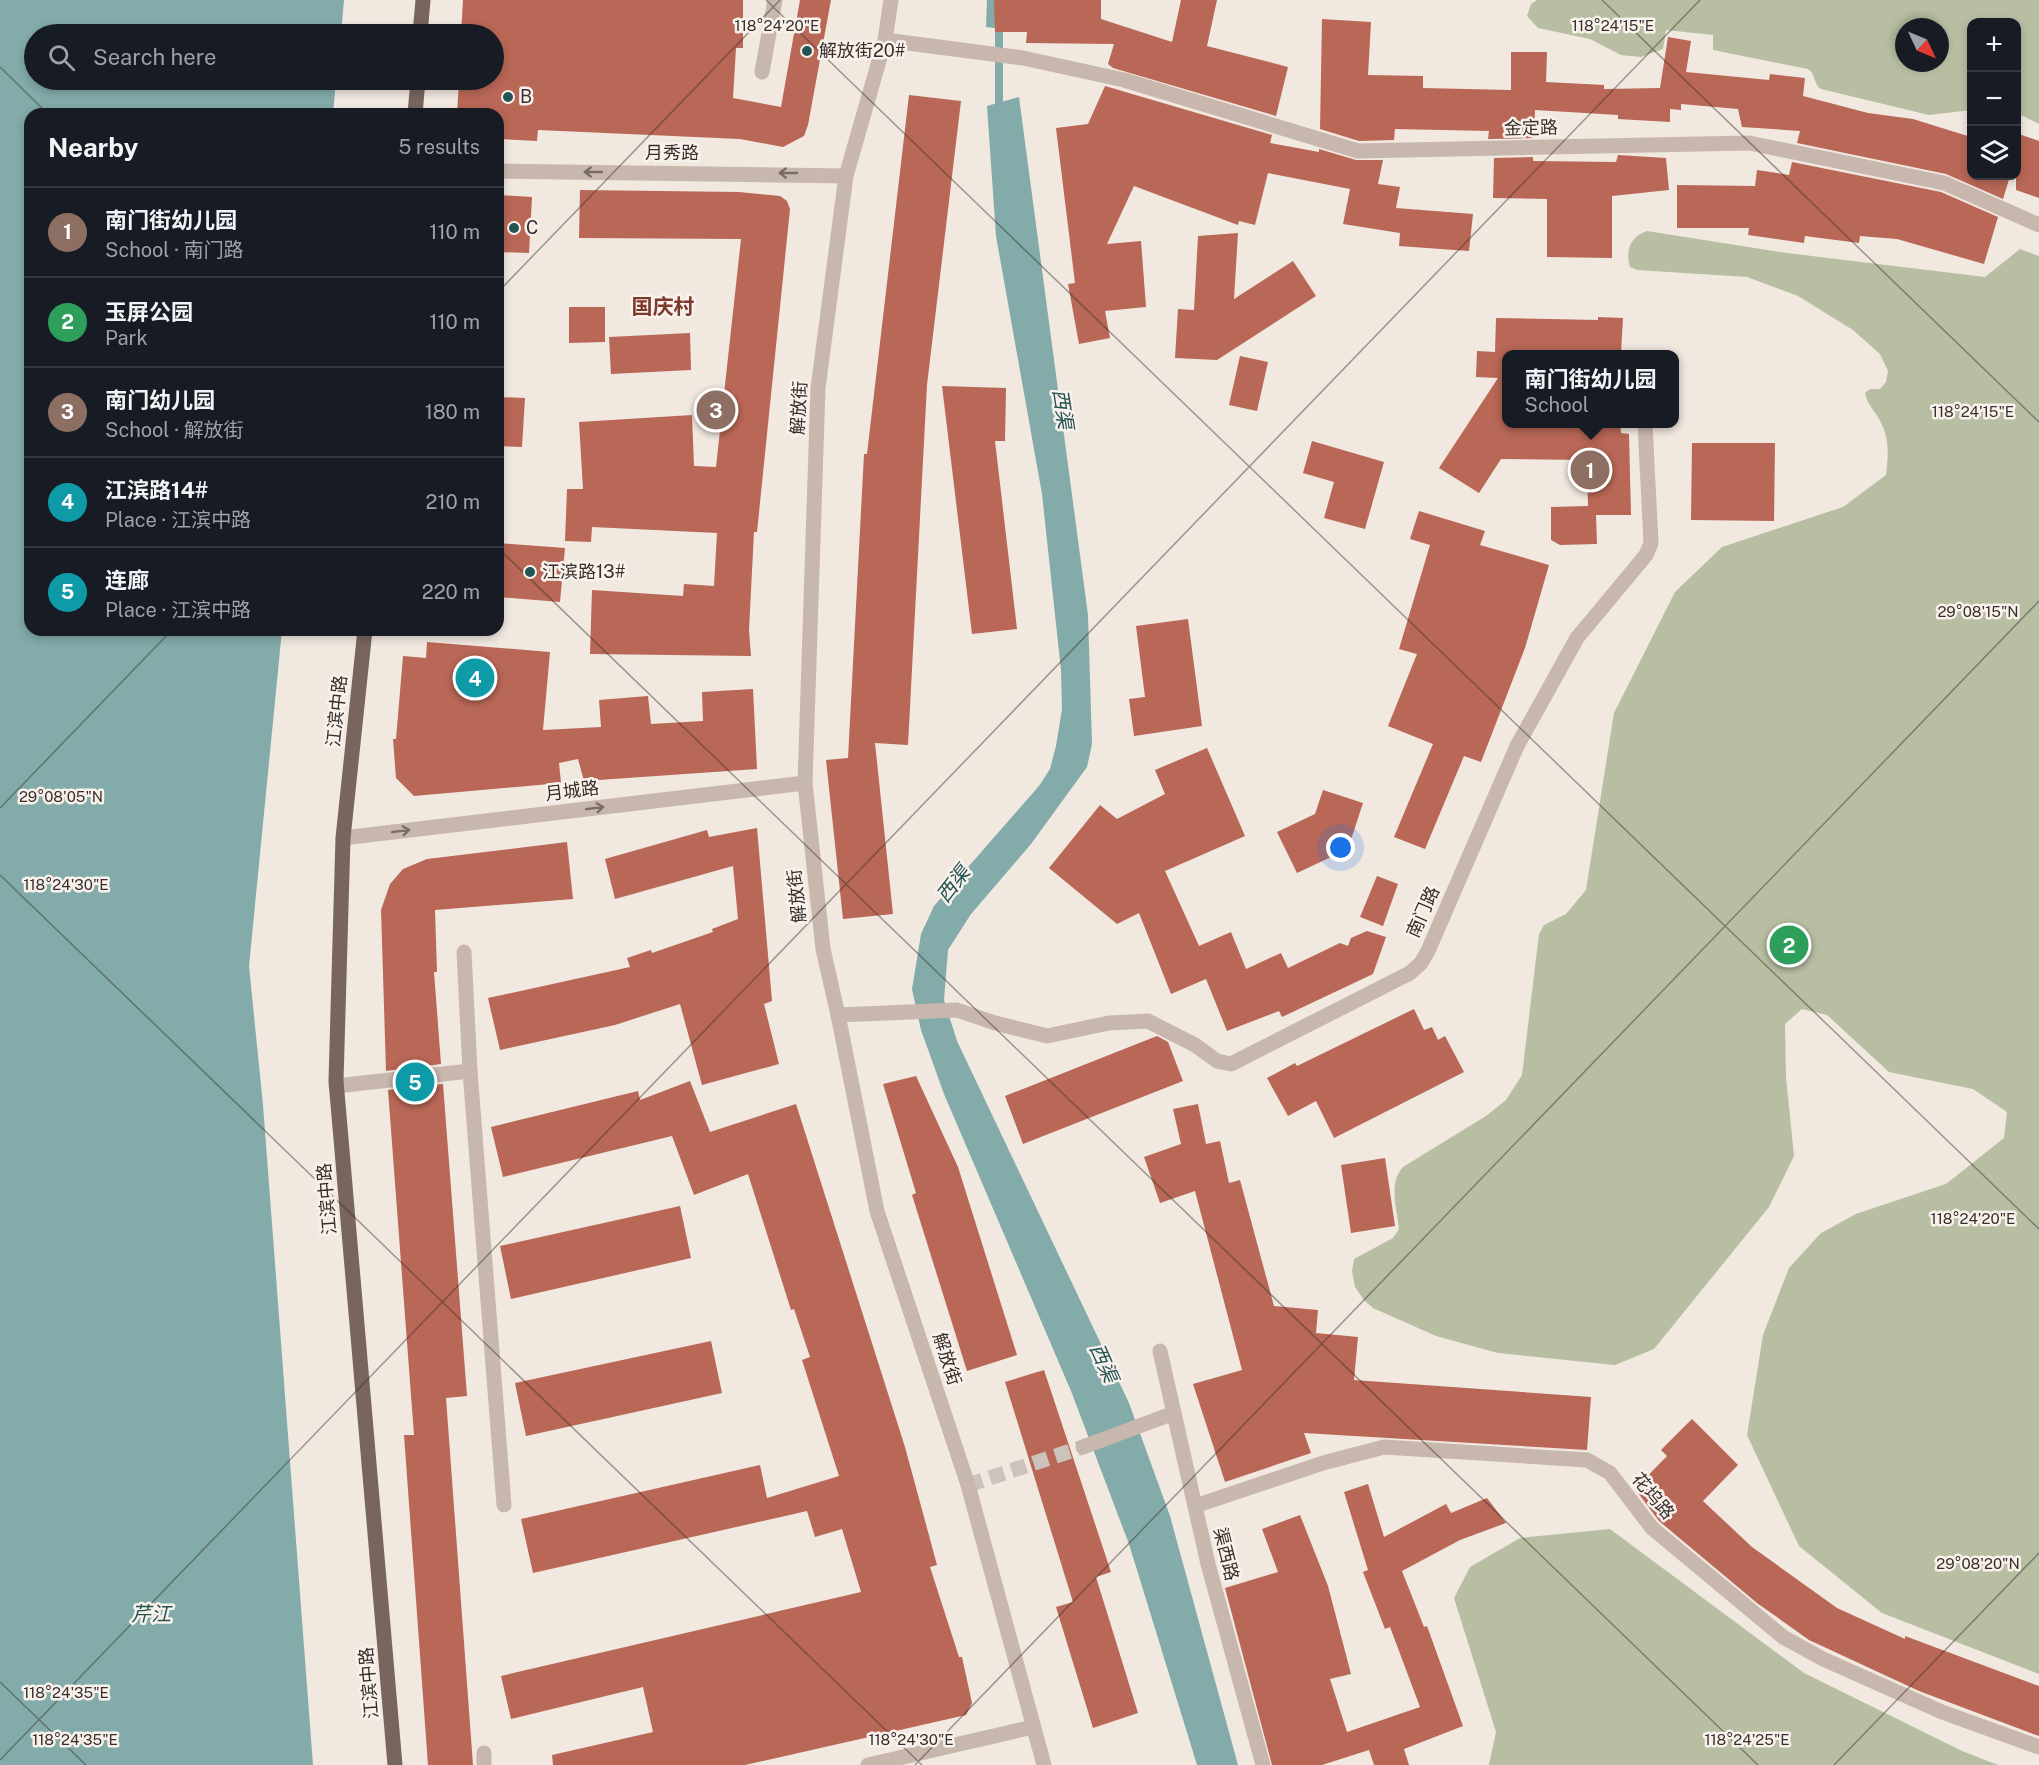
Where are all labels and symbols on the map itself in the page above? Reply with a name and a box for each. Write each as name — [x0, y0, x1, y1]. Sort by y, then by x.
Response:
text: 118°24'20"E — [735, 17, 819, 34]
text: 118°24'15"E — [1572, 17, 1654, 34]
north arrow — [1895, 18, 1949, 72]
place label: 解放街20# — [819, 40, 906, 61]
marker: 解放街20# — [800, 44, 814, 58]
place label: B — [520, 86, 532, 107]
marker: B — [501, 90, 515, 104]
street label: 金定路 — [1504, 117, 1558, 138]
street label: 月秀路 — [645, 142, 699, 163]
one-way arrow — [583, 166, 603, 178]
one-way arrow — [778, 167, 798, 179]
place label: C — [526, 217, 538, 238]
marker: C — [507, 221, 521, 235]
district label: 国庆村 — [632, 294, 695, 319]
street label: 解放街 — [787, 380, 810, 435]
water label: 西渠 — [1048, 387, 1078, 434]
pin: 3 — [696, 388, 736, 432]
text: 118°24'15"E — [1932, 403, 2014, 420]
pin: 1 — [1570, 448, 1610, 492]
place label: 江滨路13# — [542, 561, 626, 582]
marker: 江滨路13# — [523, 565, 537, 579]
text: 29°08'15"N — [1937, 603, 2019, 620]
pin: 4 — [456, 656, 494, 700]
street label: 江滨中路 — [322, 674, 351, 748]
street label: 月城路 — [544, 777, 600, 804]
text: 29°08'05"N — [19, 788, 103, 805]
one-way arrow — [584, 802, 604, 813]
one-way arrow — [391, 825, 411, 836]
your location — [1326, 833, 1355, 862]
water label: 西渠 — [931, 858, 977, 907]
street label: 解放街 — [783, 868, 810, 924]
text: 118°24'30"E — [23, 876, 109, 893]
street label: 南门路 — [1402, 883, 1443, 941]
pin: 2 — [1770, 922, 1808, 968]
pin: 5 — [396, 1060, 434, 1104]
street label: 江滨中路 — [313, 1162, 340, 1236]
text: 118°24'20"E — [1931, 1210, 2015, 1227]
street label: 解放街 — [929, 1330, 966, 1388]
water label: 西渠 — [1085, 1340, 1124, 1389]
street label: 花坞路 — [1628, 1468, 1679, 1523]
street label: 渠西路 — [1210, 1525, 1243, 1583]
text: 29°08'20"N — [1936, 1555, 2020, 1572]
water label: 芹江 — [131, 1602, 173, 1626]
street label: 江滨中路 — [355, 1646, 382, 1720]
text: 118°24'35"E — [23, 1684, 109, 1701]
text: 118°24'35"E — [32, 1731, 118, 1748]
text: 118°24'30"E — [868, 1731, 954, 1748]
text: 118°24'25"E — [1704, 1731, 1790, 1748]

